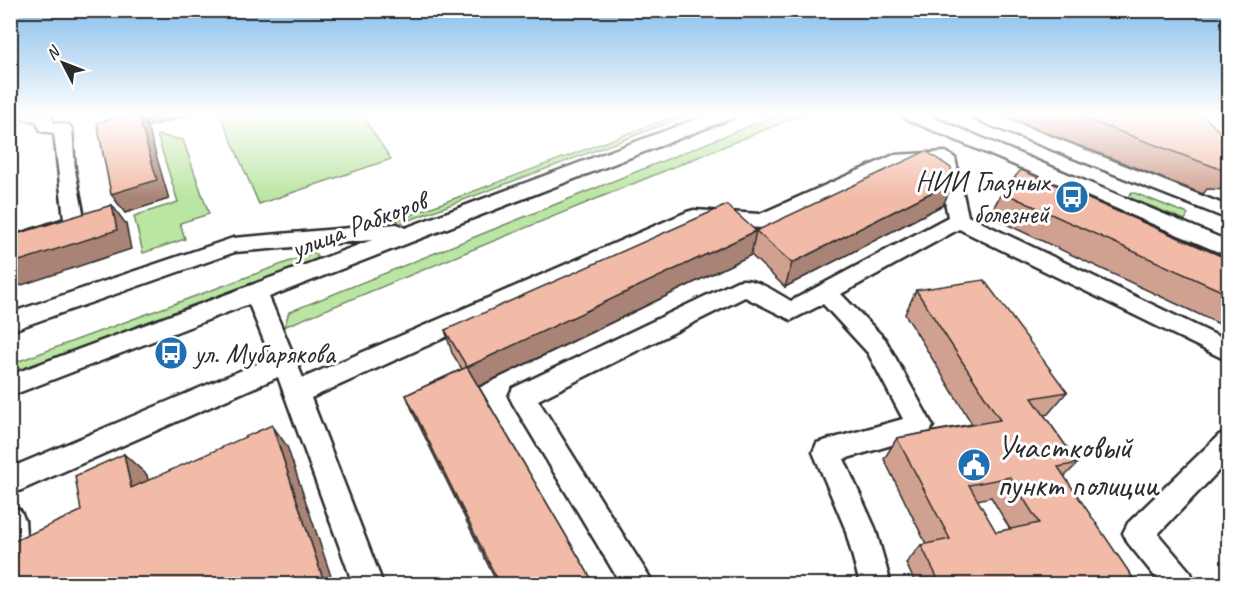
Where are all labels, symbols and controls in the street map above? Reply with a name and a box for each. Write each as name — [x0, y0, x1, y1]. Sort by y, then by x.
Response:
north arrow — [33, 33, 93, 93]
text: N — [42, 41, 65, 64]
place label: НИИ Глазных болезней — [916, 164, 1051, 231]
bus stop icon: НИИ Глазных болезней — [1054, 179, 1090, 215]
street label: улица Рабкоров — [284, 181, 436, 267]
bus stop icon: ул. Мубарякова — [153, 335, 189, 371]
place label: ул. Мубарякова — [192, 336, 337, 371]
place label: Участковый пункт полиции — [997, 426, 1160, 506]
public building icon: Участковый пункт полиции — [956, 447, 992, 483]

